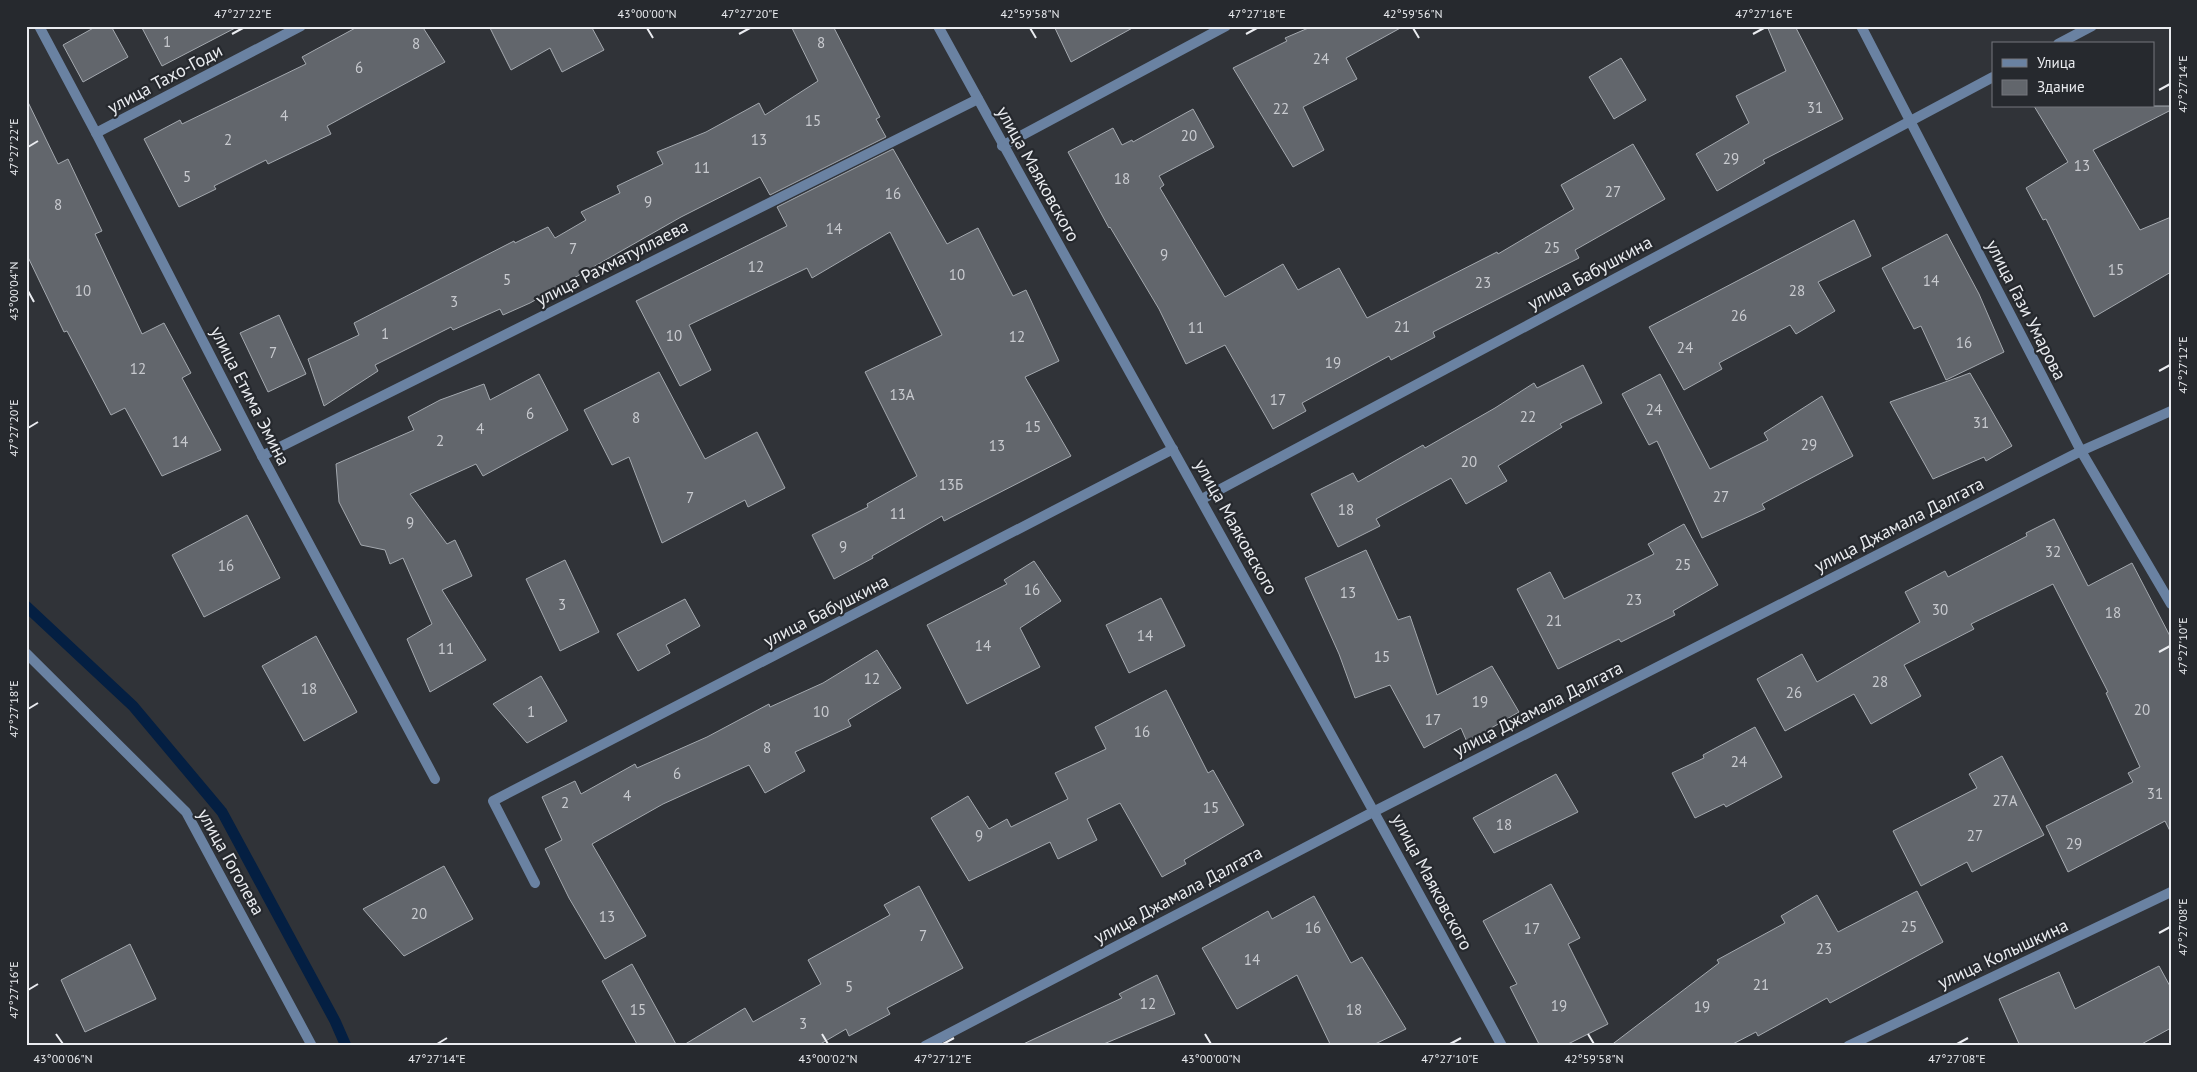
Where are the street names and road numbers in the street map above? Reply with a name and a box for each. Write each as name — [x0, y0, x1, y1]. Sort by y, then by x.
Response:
street label: улица Тахо-Годи — [103, 39, 226, 119]
street label: улица Маяковского — [992, 102, 1085, 246]
street label: улица Рахматуллаева — [532, 214, 692, 311]
street label: улица Бабушкина — [1524, 230, 1656, 315]
street label: улица Гази Умарова — [1981, 236, 2072, 384]
street label: улица Етима Эмина — [205, 322, 295, 469]
street label: улица Маяковского — [1190, 455, 1283, 599]
street label: улица Джамала Далгата — [1810, 472, 1988, 577]
street label: улица Бабушкина — [759, 569, 892, 652]
street label: улица Джамала Далгата — [1449, 656, 1627, 761]
street label: улица Гоголева — [193, 804, 270, 919]
street label: улица Маяковского — [1387, 809, 1478, 954]
street label: улица Джамала Далгата — [1090, 840, 1266, 949]
street label: улица Колышкина — [1934, 913, 2072, 994]

